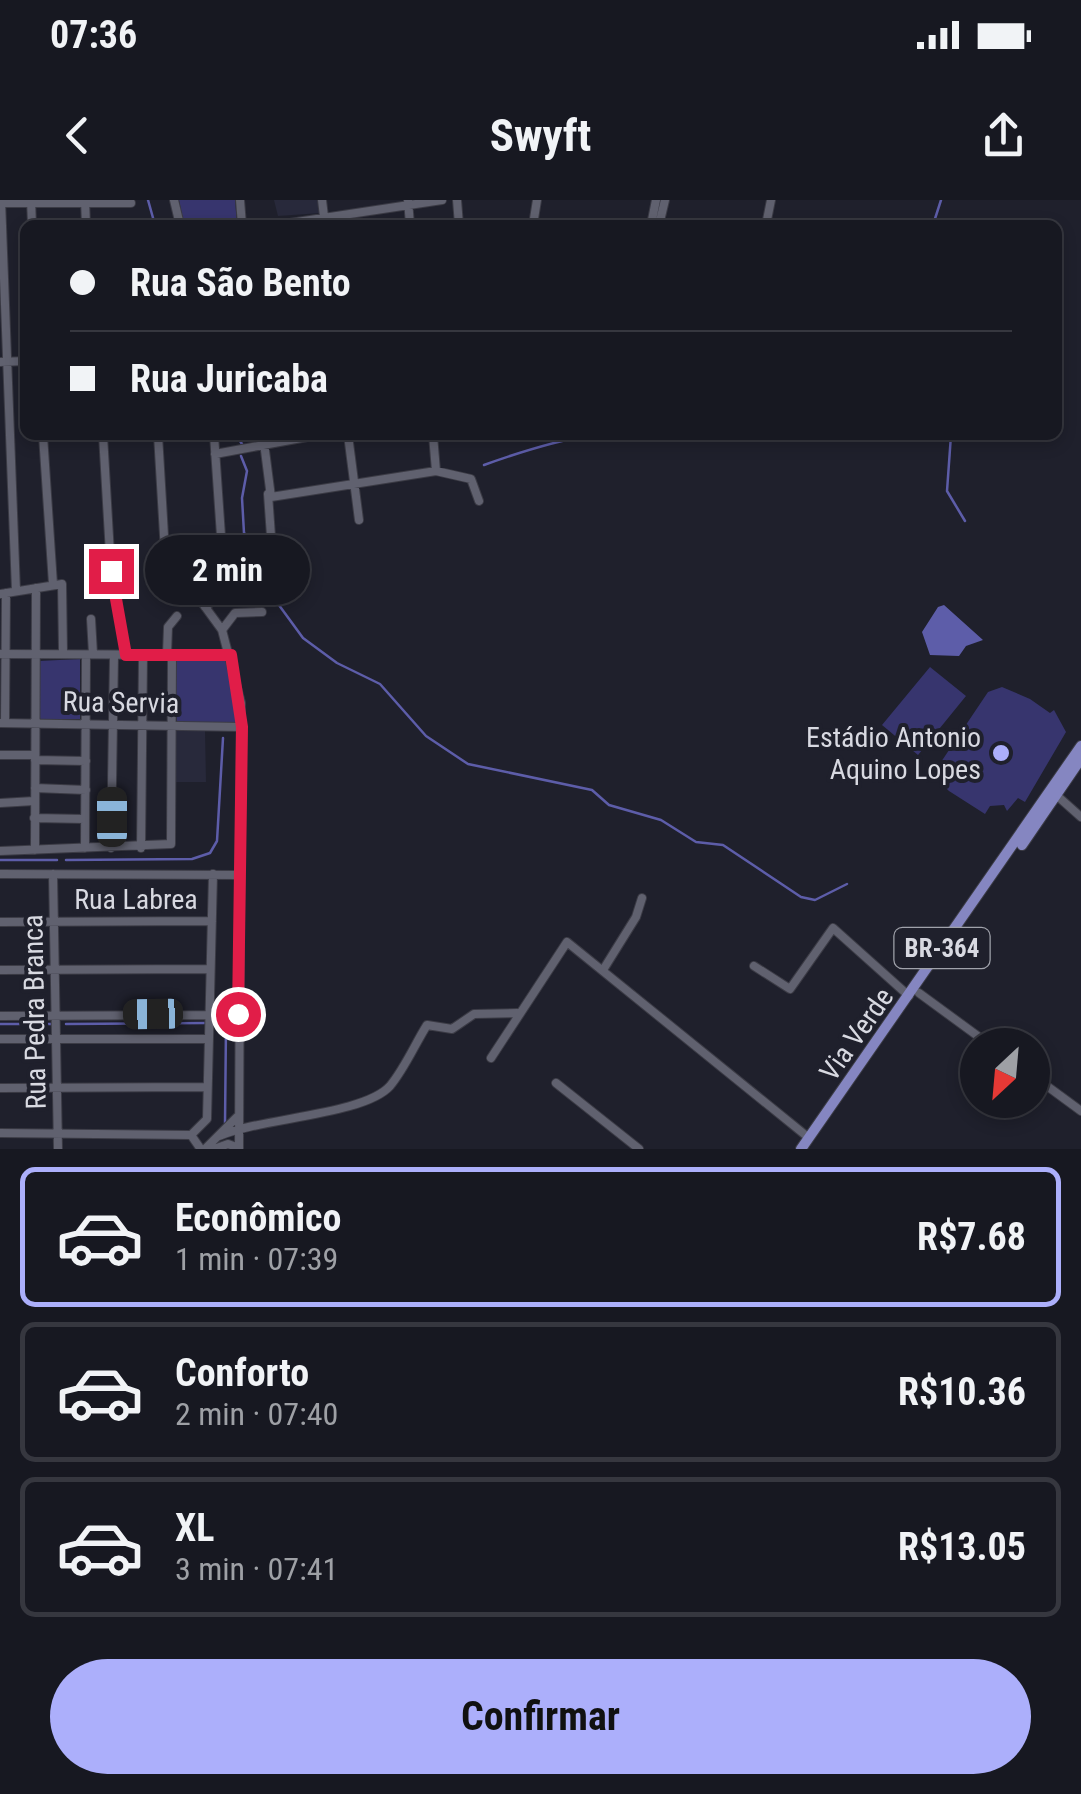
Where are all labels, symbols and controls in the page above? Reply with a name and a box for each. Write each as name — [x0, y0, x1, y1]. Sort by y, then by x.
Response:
text: 07:36 — [50, 13, 137, 57]
icon: back — [50, 108, 105, 163]
icon: share — [976, 108, 1031, 163]
text: Swyft — [490, 109, 591, 162]
text: Rua São Bento — [130, 261, 351, 305]
text: Rua Juricaba — [130, 357, 328, 401]
callout: 2 min — [146, 536, 311, 606]
route end — [89, 549, 134, 594]
text: 2 min — [192, 551, 263, 589]
street label: Rua Servia — [62, 685, 180, 720]
place label: Estádio Antonio Aquino Lopes — [806, 721, 981, 786]
marker: Estádio Antonio Aquino Lopes — [990, 742, 1012, 764]
car — [97, 787, 127, 847]
street label: Rua Labrea — [74, 883, 198, 916]
street label: Rua Pedra Branca — [16, 914, 53, 1110]
road number: BR-364 — [894, 928, 990, 968]
street label: Via Verde — [813, 982, 900, 1087]
route start — [216, 992, 261, 1037]
car — [123, 998, 183, 1030]
north arrow — [960, 1028, 1050, 1118]
map controls — [960, 1028, 1050, 1118]
icon: car — [55, 1192, 145, 1282]
text: Econômico — [175, 1196, 341, 1240]
text: R$7.68 — [917, 1215, 1026, 1259]
text: 1 min · 07:39 — [175, 1240, 338, 1278]
icon: car — [55, 1347, 145, 1437]
text: Conforto — [175, 1351, 309, 1395]
text: R$10.36 — [898, 1370, 1026, 1414]
text: 2 min · 07:40 — [175, 1395, 338, 1433]
icon: car — [55, 1502, 145, 1592]
text: XL — [175, 1506, 214, 1550]
text: R$13.05 — [898, 1525, 1026, 1569]
text: 3 min · 07:41 — [175, 1550, 338, 1588]
button: Confirmar — [50, 1659, 1031, 1774]

